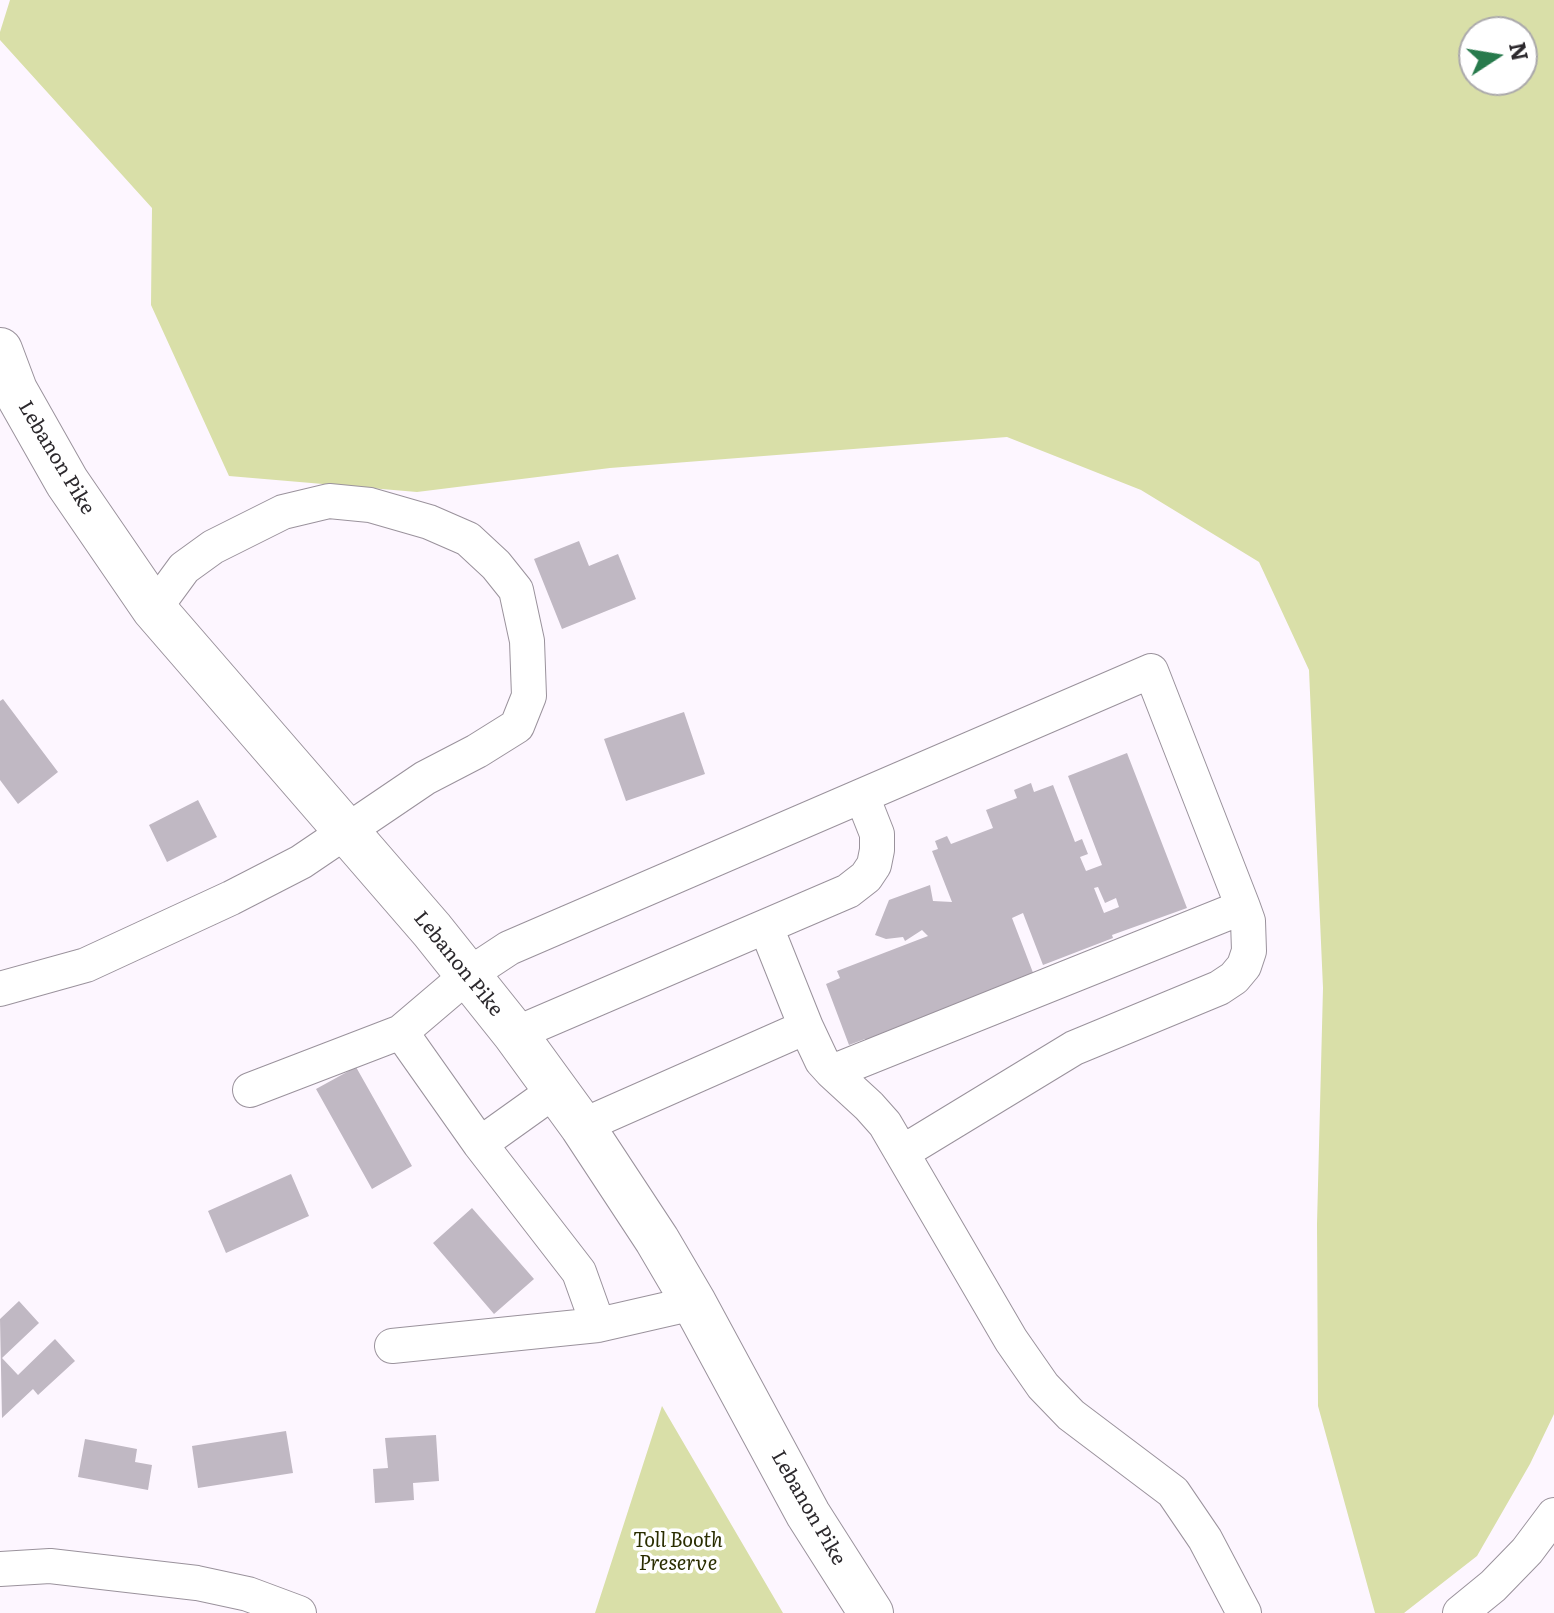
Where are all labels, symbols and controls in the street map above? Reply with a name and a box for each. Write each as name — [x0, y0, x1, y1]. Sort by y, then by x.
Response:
north arrow — [1458, 16, 1538, 96]
text: N — [1502, 39, 1538, 64]
street label: Lebanon Pike — [13, 397, 99, 519]
street label: Lebanon Pike — [408, 907, 508, 1021]
street label: Lebanon Pike — [766, 1446, 850, 1570]
park label: Toll Booth Preserve — [633, 1529, 723, 1576]

